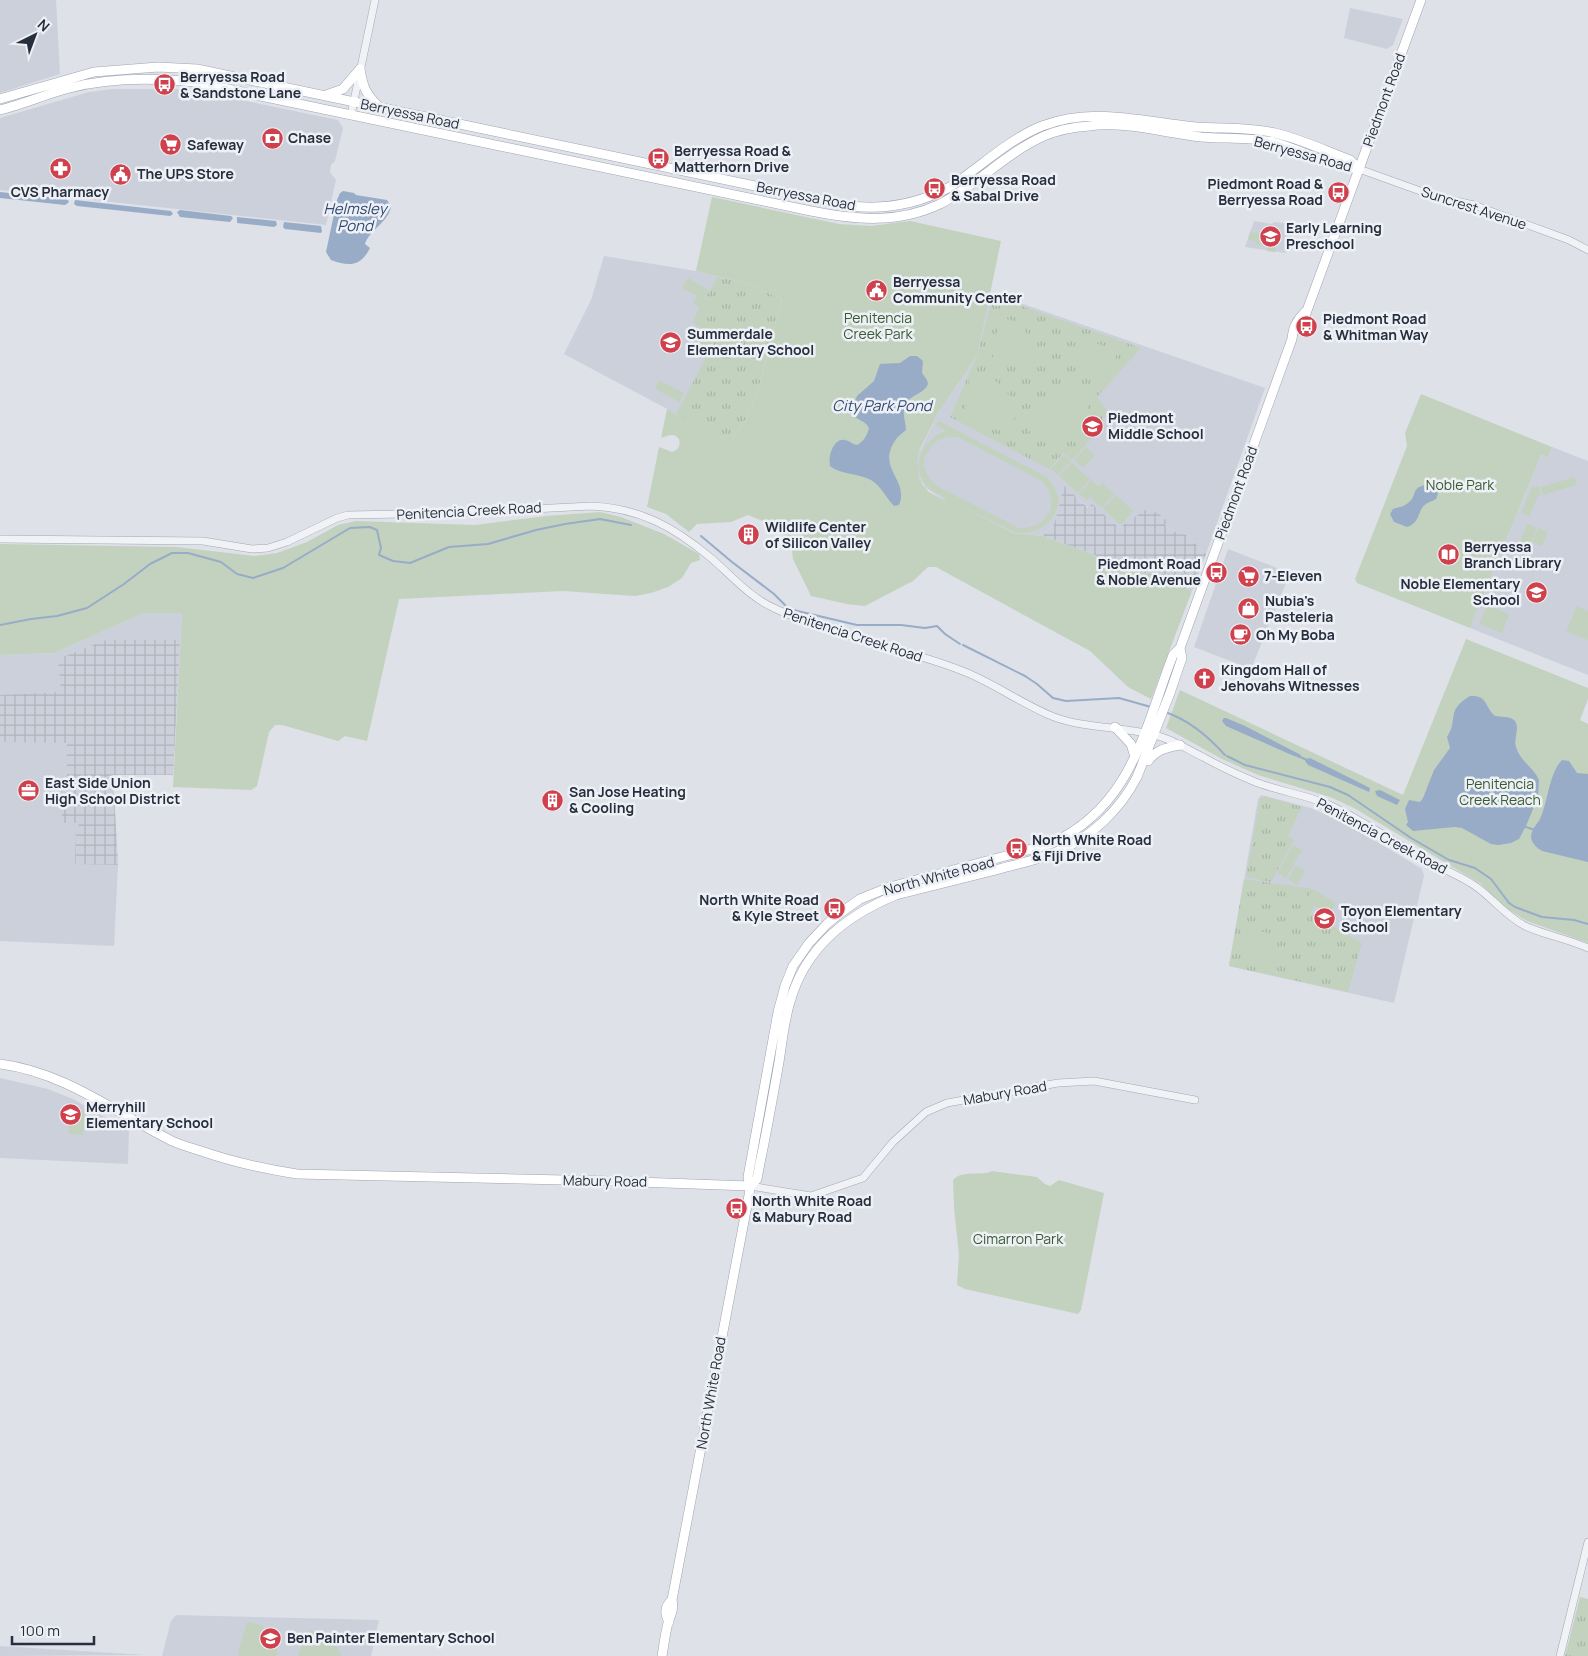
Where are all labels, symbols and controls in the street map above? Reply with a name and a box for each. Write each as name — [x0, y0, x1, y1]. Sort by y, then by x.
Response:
north arrow — [10, 10, 60, 60]
text: N — [34, 15, 54, 35]
street label: Piedmont Road — [1358, 50, 1409, 149]
place label: Berryessa Road & Sandstone Lane — [180, 67, 301, 102]
bus stop icon: Berryessa Road & Sandstone Lane — [152, 73, 176, 97]
street label: Berryessa Road — [359, 94, 461, 133]
bank icon: Chase — [260, 126, 284, 150]
place label: Chase — [288, 128, 331, 147]
street label: Berryessa Road — [1252, 131, 1354, 176]
supermarket icon: Safeway — [159, 133, 183, 157]
place label: Safeway — [187, 135, 244, 154]
place label: Berryessa Road & Matterhorn Drive — [674, 141, 792, 176]
bus stop icon: Berryessa Road & Matterhorn Drive — [646, 147, 670, 171]
pharmacy icon: CVS Pharmacy — [48, 157, 72, 181]
public building icon: The UPS Store — [109, 162, 133, 186]
place label: The UPS Store — [137, 164, 234, 183]
place label: Berryessa Road & Sabal Drive — [951, 170, 1056, 205]
place label: Piedmont Road & Berryessa Road — [1208, 174, 1324, 209]
bus stop icon: Berryessa Road & Sabal Drive — [923, 176, 947, 200]
street label: Berryessa Road — [755, 177, 857, 214]
bus stop icon: Piedmont Road & Berryessa Road — [1327, 180, 1351, 204]
place label: CVS Pharmacy — [11, 182, 109, 201]
street label: Suncrest Avenue — [1419, 182, 1529, 234]
water label: Helmsley Pond — [323, 198, 389, 236]
place label: Early Learning Preschool — [1286, 218, 1382, 253]
school or university icon: Early Learning Preschool — [1258, 224, 1282, 248]
place label: Berryessa Community Center — [893, 272, 1023, 307]
public building icon: Berryessa Community Center — [865, 278, 889, 302]
park label: Penitencia Creek Park — [844, 308, 914, 343]
place label: Piedmont Road & Whitman Way — [1323, 309, 1428, 344]
bus stop icon: Piedmont Road & Whitman Way — [1295, 315, 1319, 339]
place label: Summerdale Elementary School — [687, 324, 814, 359]
school or university icon: Summerdale Elementary School — [659, 330, 683, 354]
water label: City Park Pond — [832, 395, 934, 416]
place label: Piedmont Middle School — [1108, 408, 1204, 443]
school or university icon: Piedmont Middle School — [1080, 414, 1104, 438]
street label: Piedmont Road — [1210, 443, 1261, 542]
park label: Noble Park — [1426, 475, 1495, 494]
street label: Penitencia Creek Road — [396, 497, 542, 524]
place label: Wildlife Center of Silicon Valley — [765, 517, 871, 552]
building icon: Wildlife Center of Silicon Valley — [737, 523, 761, 547]
place label: Berryessa Branch Library — [1464, 537, 1561, 572]
library icon: Berryessa Branch Library — [1436, 543, 1460, 567]
place label: Piedmont Road & Noble Avenue — [1096, 554, 1201, 589]
bus stop icon: Piedmont Road & Noble Avenue — [1205, 560, 1229, 584]
supermarket icon: 7-Eleven — [1236, 564, 1260, 588]
place label: 7-Eleven — [1264, 566, 1322, 585]
place label: Noble Elementary School — [1400, 574, 1520, 609]
school or university icon: Noble Elementary School — [1524, 580, 1548, 604]
place label: Nubia's Pasteleria — [1265, 591, 1333, 626]
shop icon: Nubia's Pasteleria — [1237, 597, 1261, 621]
street label: Penitencia Creek Road — [781, 603, 925, 666]
cafe icon: Oh My Boba — [1228, 623, 1252, 647]
place label: Oh My Boba — [1256, 625, 1335, 644]
place label: Kingdom Hall of Jehovahs Witnesses — [1221, 660, 1360, 695]
church icon: Kingdom Hall of Jehovahs Witnesses — [1193, 666, 1217, 690]
place label: East Side Union High School District — [45, 773, 180, 808]
park label: Penitencia Creek Reach — [1459, 774, 1541, 809]
office icon: East Side Union High School District — [17, 779, 41, 803]
place label: San Jose Heating & Cooling — [569, 782, 686, 817]
building icon: San Jose Heating & Cooling — [541, 788, 565, 812]
street label: Penitencia Creek Road — [1314, 793, 1451, 878]
place label: North White Road & Fiji Drive — [1032, 830, 1152, 865]
bus stop icon: North White Road & Fiji Drive — [1004, 836, 1028, 860]
street label: North White Road — [881, 852, 996, 899]
place label: North White Road & Kyle Street — [699, 890, 819, 925]
bus stop icon: North White Road & Kyle Street — [823, 896, 847, 920]
place label: Toyon Elementary School — [1341, 901, 1462, 936]
school or university icon: Toyon Elementary School — [1313, 907, 1337, 931]
street label: Mabury Road — [962, 1076, 1048, 1109]
place label: Merryhill Elementary School — [86, 1097, 213, 1132]
school or university icon: Merryhill Elementary School — [58, 1103, 82, 1127]
street label: Mabury Road — [563, 1170, 647, 1191]
place label: North White Road & Mabury Road — [752, 1191, 872, 1226]
bus stop icon: North White Road & Mabury Road — [724, 1197, 748, 1221]
park label: Cimarron Park — [973, 1229, 1064, 1248]
street label: North White Road — [691, 1335, 730, 1451]
scale bar — [12, 1614, 95, 1646]
text: 100 m — [20, 1620, 60, 1641]
school or university icon: Ben Painter Elementary School — [259, 1626, 283, 1650]
place label: Ben Painter Elementary School — [287, 1628, 495, 1647]

